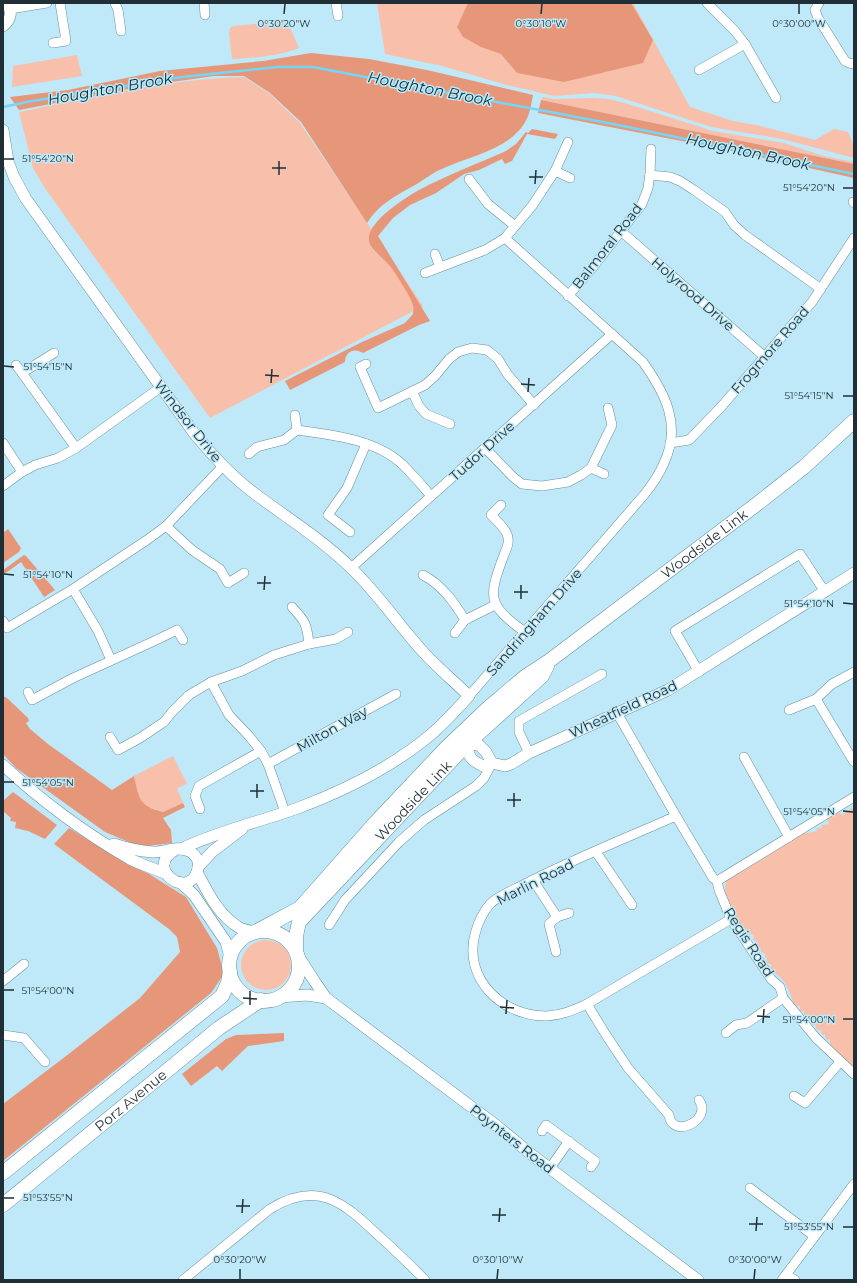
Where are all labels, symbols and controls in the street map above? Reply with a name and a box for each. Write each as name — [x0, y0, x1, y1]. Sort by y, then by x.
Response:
text: 0°30'20"W — [258, 17, 310, 30]
text: 0°30'10"W — [516, 17, 566, 30]
text: 0°30'00"W — [772, 17, 826, 30]
water label: Houghton Brook — [366, 67, 495, 110]
water label: Houghton Brook — [46, 68, 175, 109]
water label: Houghton Brook — [684, 129, 813, 174]
text: 51°54'20"N — [22, 152, 74, 165]
text: 51°54'20"N — [783, 181, 835, 194]
street label: Balmoral Road — [568, 200, 646, 292]
street label: Holyrood Drive — [648, 253, 738, 335]
street label: Frogmore Road — [727, 302, 813, 398]
text: 51°54'15"N — [23, 360, 73, 373]
street label: Windsor Drive — [150, 376, 226, 466]
text: 51°54'15"N — [784, 389, 834, 402]
street label: Tudor Drive — [446, 417, 518, 485]
street label: Woodside Link — [657, 505, 752, 582]
street label: Sandringham Drive — [482, 564, 586, 680]
text: 51°54'10"N — [23, 568, 73, 581]
text: 51°54'10"N — [784, 597, 834, 610]
street label: Wheatfield Road — [566, 676, 680, 742]
street label: Milton Way — [293, 702, 371, 756]
street label: Woodside Link — [371, 756, 456, 845]
text: 51°54'05"N — [22, 776, 74, 789]
text: 51°54'05"N — [783, 805, 835, 818]
street label: Marlin Road — [493, 855, 577, 909]
street label: Regis Road — [720, 904, 778, 980]
text: 51°54'00"N — [22, 984, 74, 997]
text: 51°54'00"N — [783, 1013, 835, 1026]
street label: Porz Avenue — [91, 1066, 170, 1135]
street label: Poynters Road — [466, 1100, 558, 1178]
text: 51°53'55"N — [23, 1191, 73, 1204]
text: 51°53'55"N — [784, 1220, 834, 1233]
text: 0°30'20"W — [214, 1253, 266, 1266]
text: 0°30'10"W — [473, 1253, 523, 1266]
text: 0°30'00"W — [728, 1253, 782, 1266]

